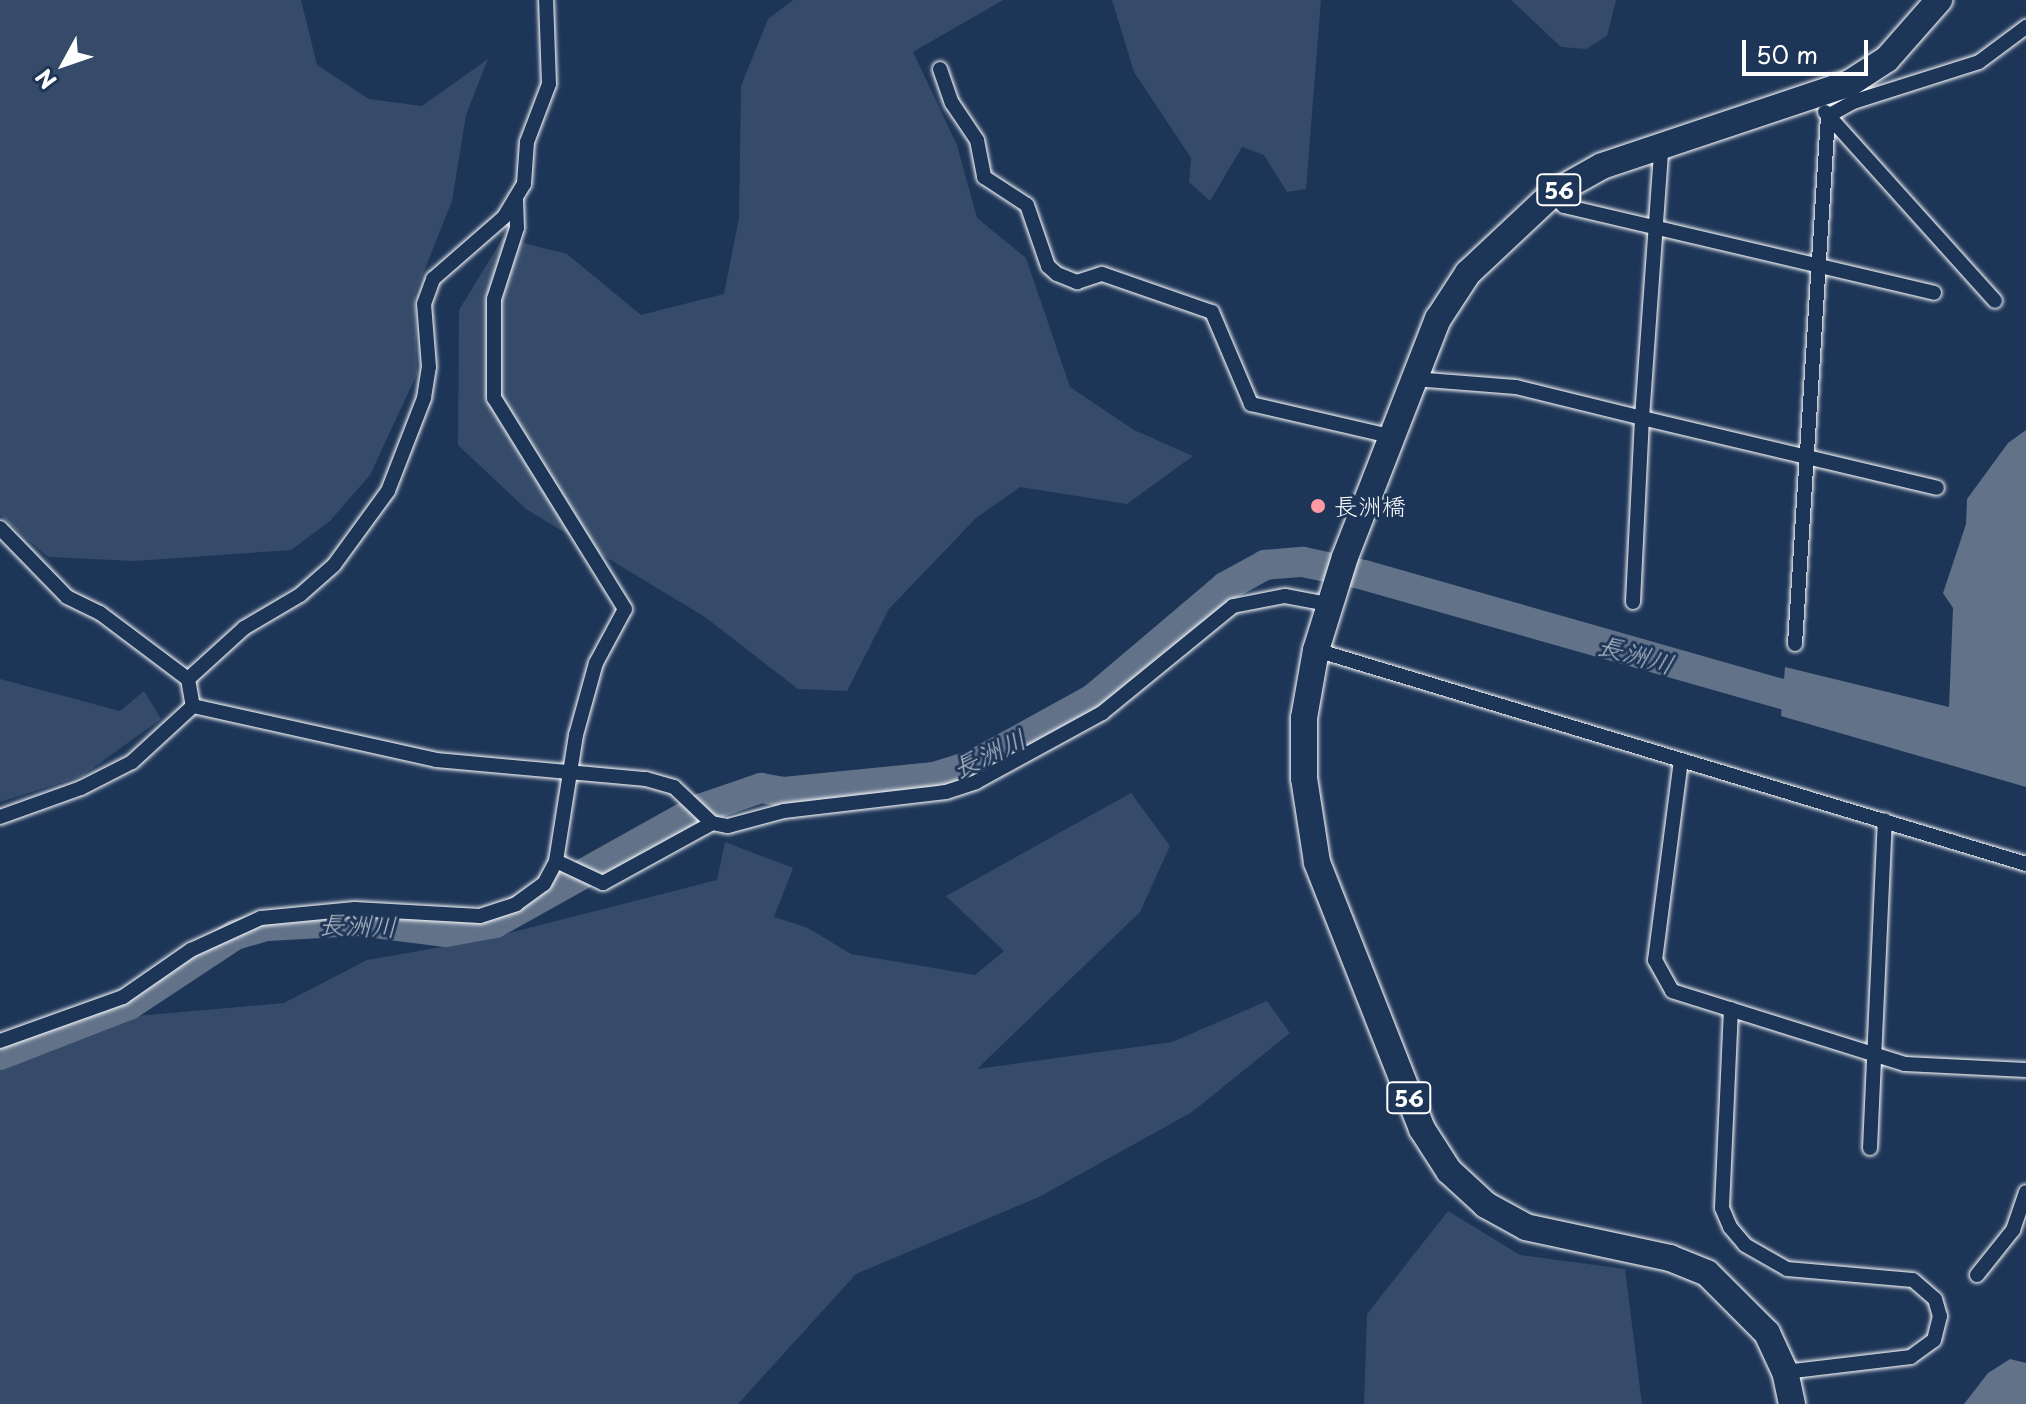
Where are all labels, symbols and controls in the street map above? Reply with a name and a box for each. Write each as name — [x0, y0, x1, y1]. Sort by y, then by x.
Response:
north arrow — [24, 24, 104, 104]
scale bar — [1746, 24, 1872, 74]
text: 50 m — [1756, 36, 1818, 72]
text: N — [27, 62, 63, 97]
road number: 56 — [1535, 172, 1583, 208]
place label: 長洲橋 — [1334, 492, 1406, 520]
marker: 長洲橋 — [1309, 497, 1327, 515]
water label: 長洲川 — [1594, 628, 1678, 680]
water label: 長洲川 — [947, 722, 1031, 784]
water label: 長洲川 — [318, 908, 398, 942]
road number: 56 — [1385, 1080, 1433, 1116]

